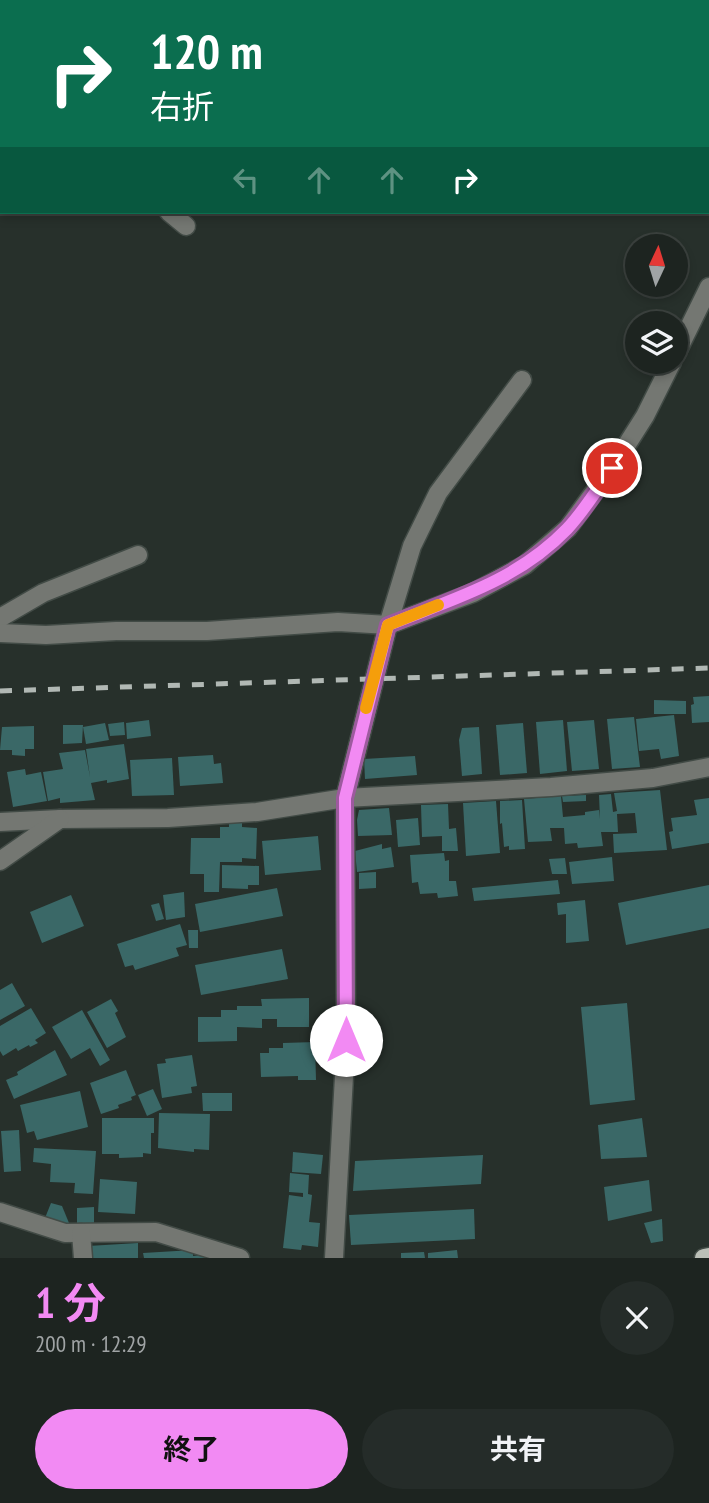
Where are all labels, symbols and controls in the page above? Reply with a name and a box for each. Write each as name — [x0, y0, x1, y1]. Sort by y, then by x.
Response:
text: 120 m — [150, 19, 263, 83]
icon: right — [35, 28, 126, 119]
text: 右折 — [150, 85, 214, 127]
icon: left — [227, 161, 265, 199]
icon: ahead — [300, 161, 338, 199]
icon: ahead — [373, 161, 411, 199]
icon: right — [446, 161, 484, 199]
north arrow — [625, 234, 688, 298]
map controls — [625, 234, 688, 374]
button: layers — [625, 311, 688, 374]
pin — [582, 438, 642, 498]
icon: arrive — [593, 449, 631, 487]
position arrow — [309, 1003, 383, 1077]
text: 1 分 — [35, 1275, 106, 1330]
button: close — [600, 1281, 674, 1355]
text: 200 m · 12:29 — [35, 1329, 147, 1358]
button: 終了 — [35, 1409, 348, 1489]
button: 共有 — [362, 1409, 674, 1489]

